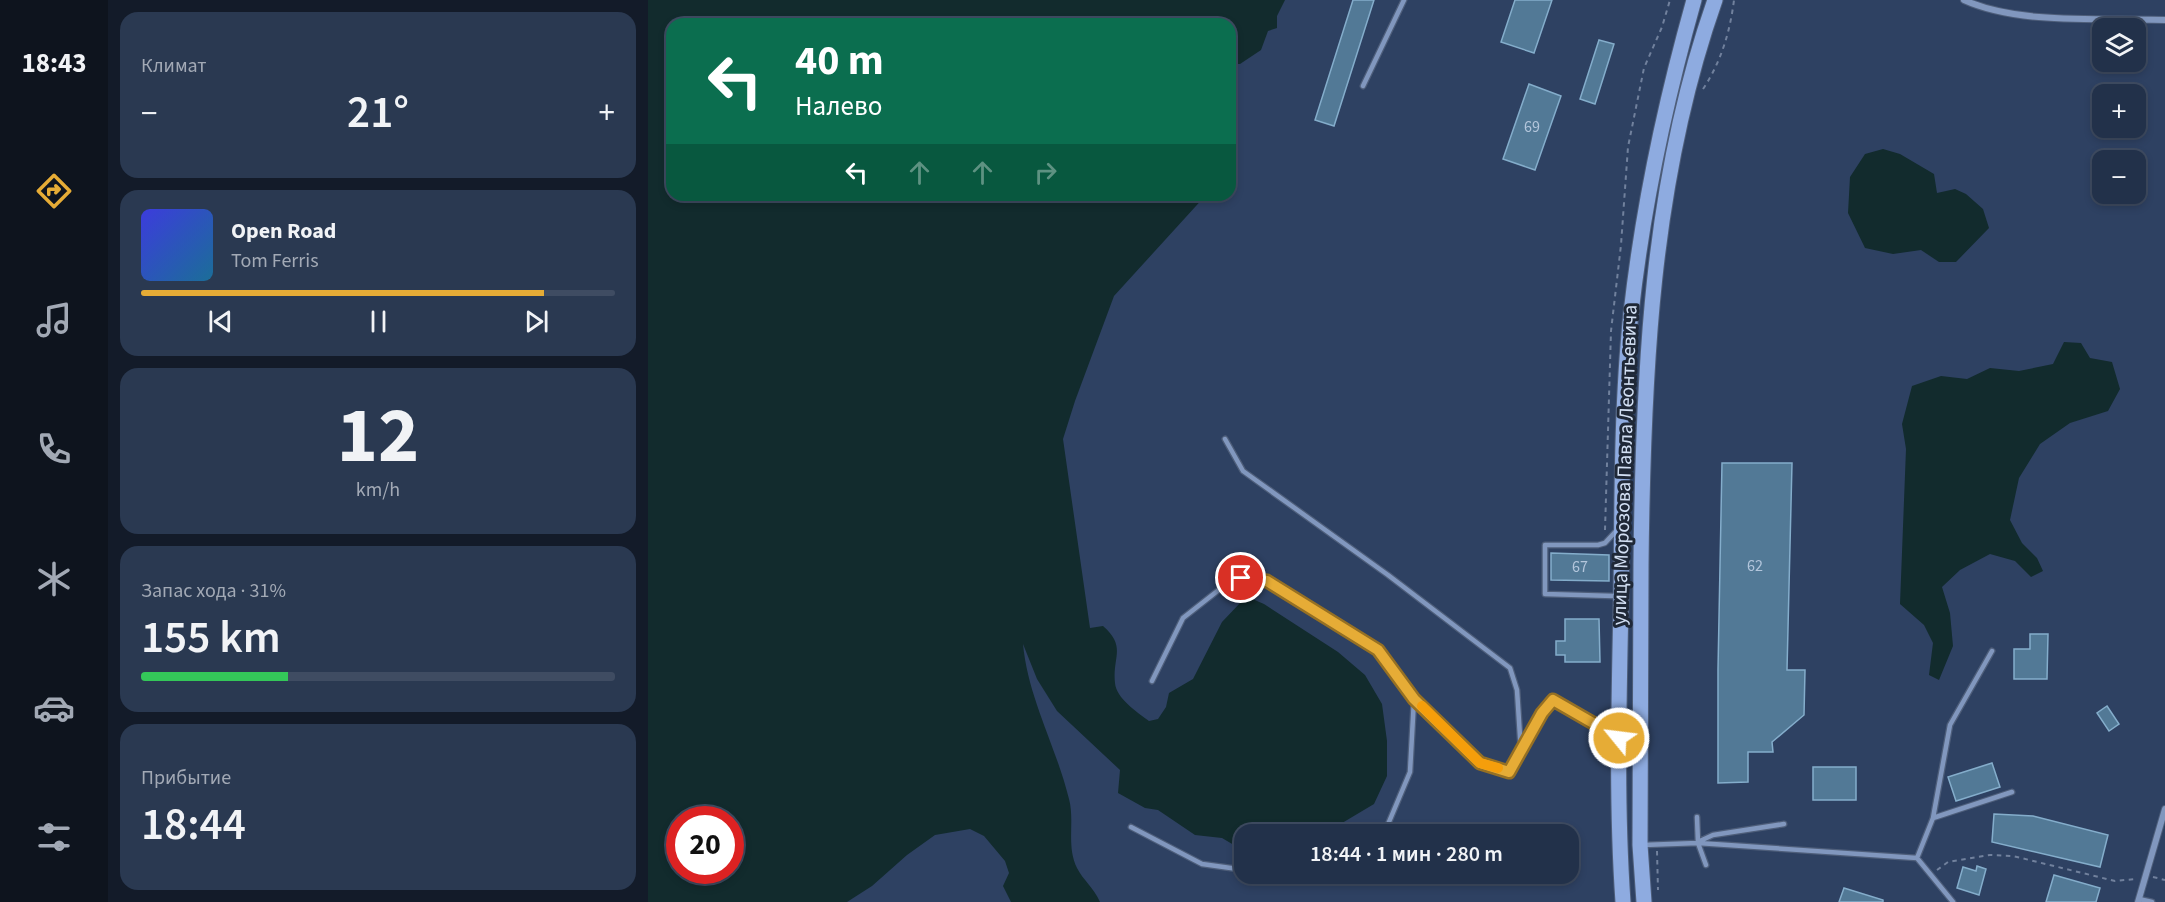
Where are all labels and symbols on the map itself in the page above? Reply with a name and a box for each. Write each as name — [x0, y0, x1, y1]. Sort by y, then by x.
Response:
house number: 69 — [1524, 116, 1540, 138]
street label: улица Морозова Павла Леонтьевича — [1605, 304, 1645, 626]
pin — [1215, 552, 1266, 603]
house number: 62 — [1747, 555, 1763, 577]
house number: 67 — [1572, 556, 1588, 578]
position arrow — [1587, 706, 1651, 770]
speed limit sign: 20 — [666, 806, 744, 884]

